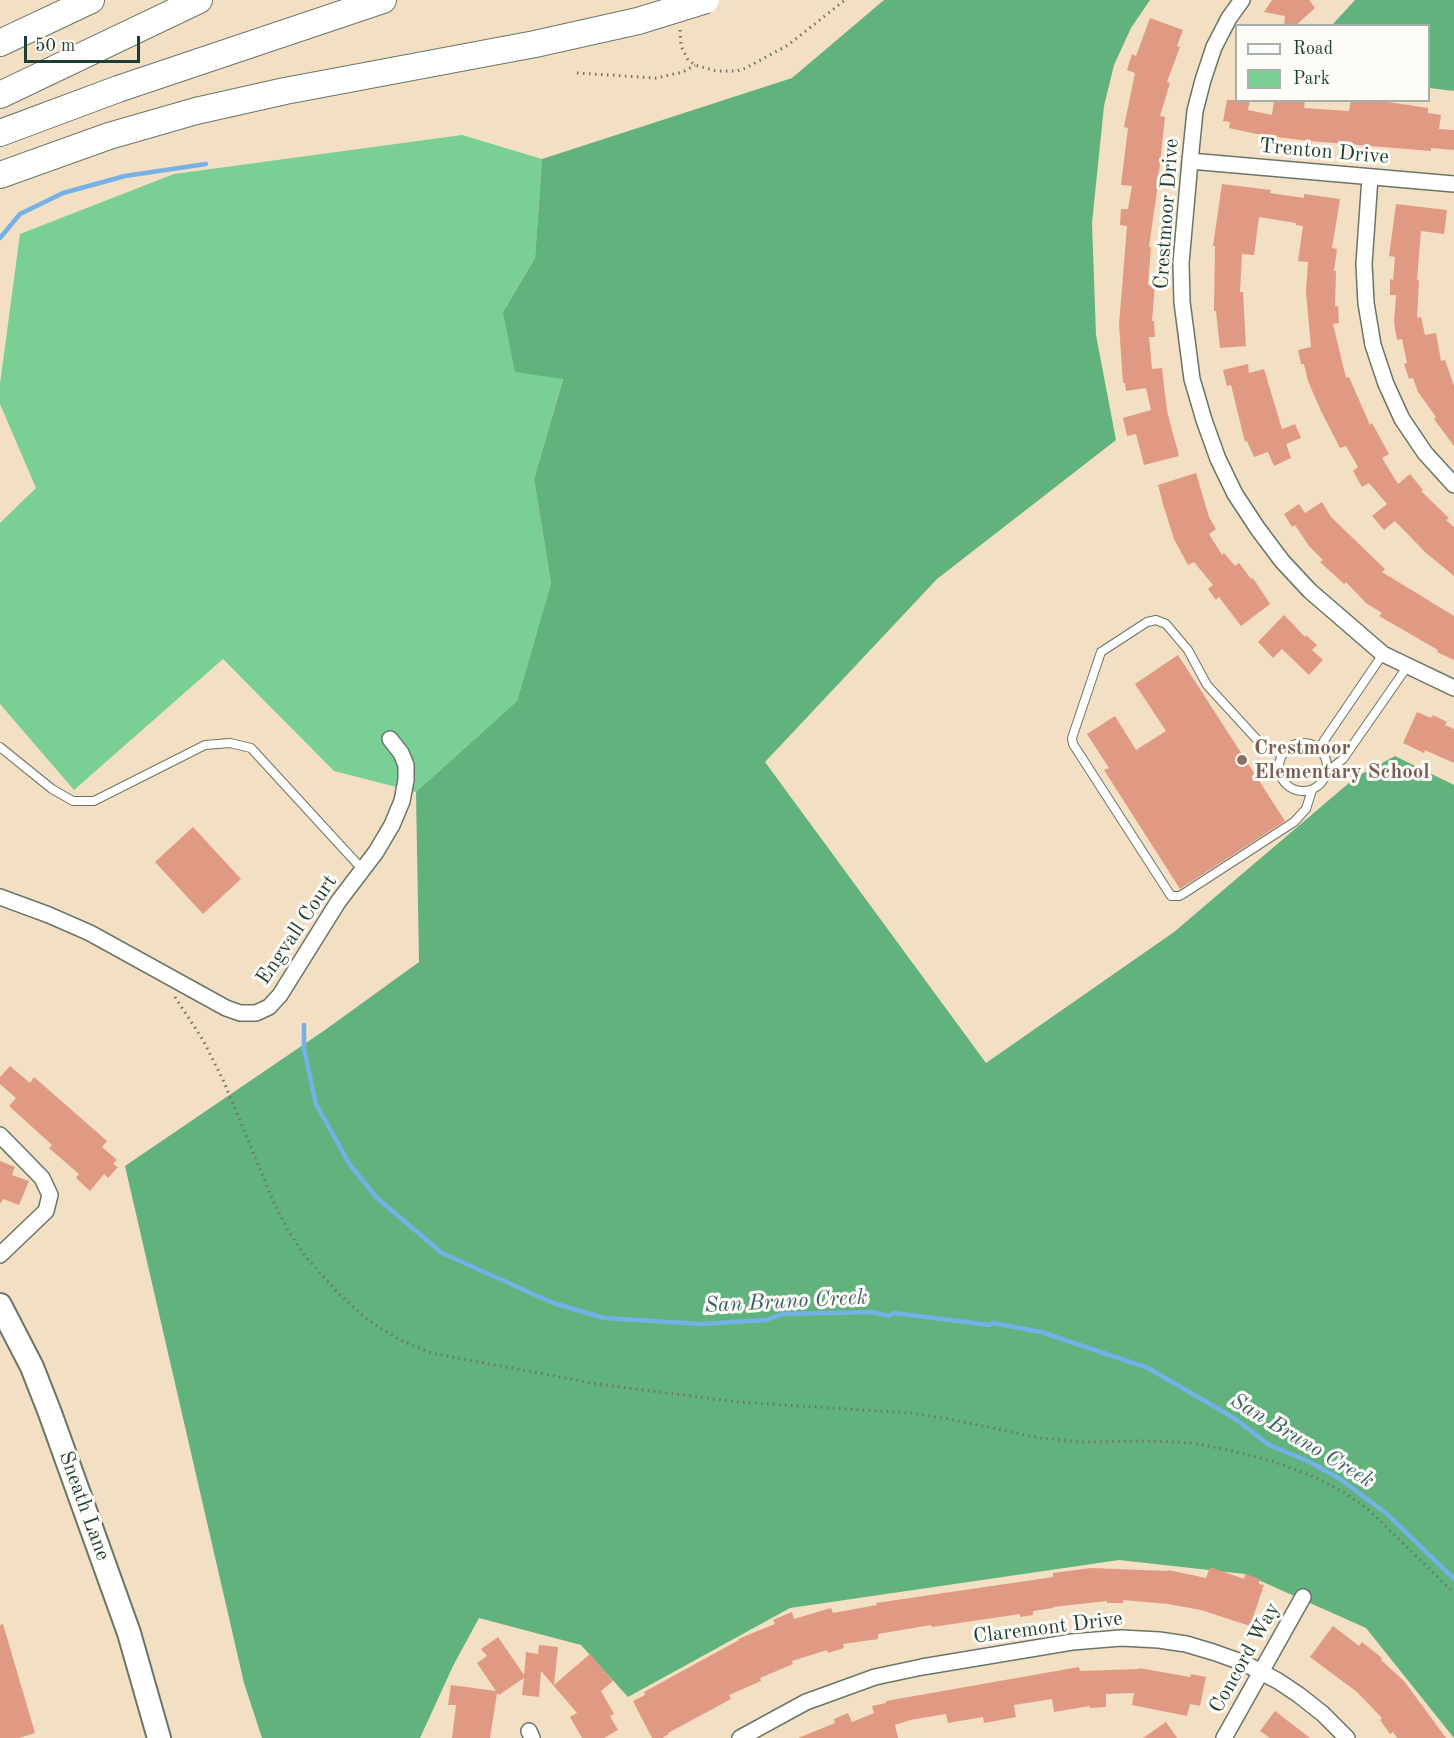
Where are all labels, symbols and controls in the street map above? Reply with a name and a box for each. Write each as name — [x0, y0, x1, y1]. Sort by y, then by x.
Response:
scale bar — [27, 24, 142, 62]
legend — [1235, 24, 1430, 102]
text: 50 m — [35, 37, 75, 55]
text: Road — [1293, 40, 1333, 58]
text: Park — [1293, 70, 1330, 88]
street label: Trenton Drive — [1258, 134, 1390, 170]
street label: Crestmoor Drive — [1149, 138, 1185, 290]
place label: Crestmoor Elementary School — [1254, 735, 1430, 785]
marker: Crestmoor Elementary School — [1235, 753, 1249, 767]
street label: Engvall Court — [251, 870, 343, 990]
water label: San Bruno Creek — [704, 1285, 868, 1319]
water label: San Bruno Creek — [1225, 1388, 1379, 1494]
street label: Sneath Lane — [53, 1448, 115, 1564]
street label: Concord Way — [1204, 1598, 1286, 1718]
street label: Claremont Drive — [972, 1606, 1124, 1650]

